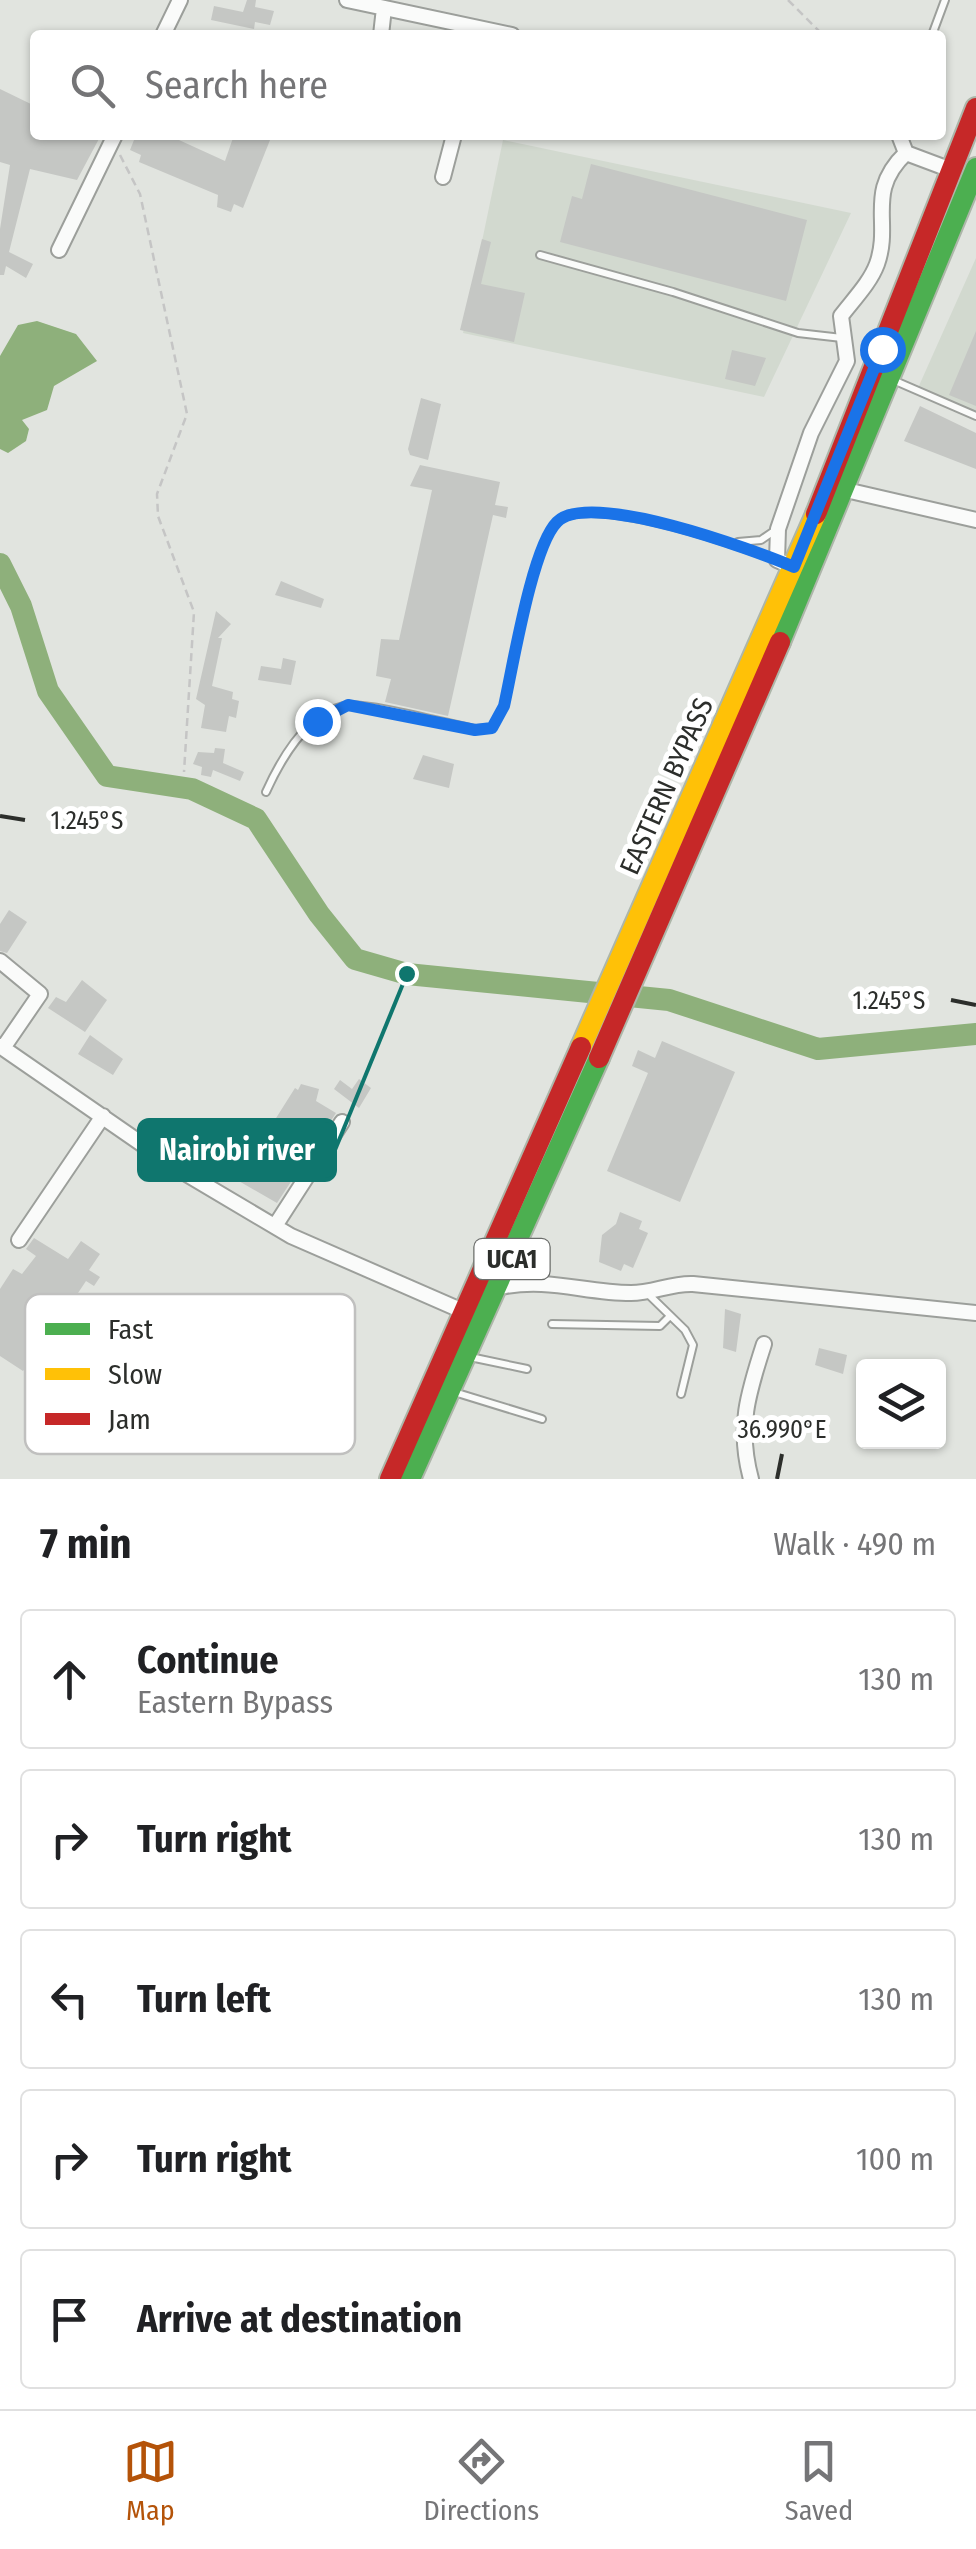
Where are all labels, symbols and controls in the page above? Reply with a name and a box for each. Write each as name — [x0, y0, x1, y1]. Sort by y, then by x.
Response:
search box — [30, 30, 946, 140]
icon: search — [65, 58, 120, 113]
text: Search here — [145, 62, 328, 108]
route start — [860, 327, 906, 373]
street label: EASTERN BYPASS — [613, 693, 720, 880]
route end — [295, 699, 341, 745]
text: 1.245°S — [51, 806, 123, 836]
text: 1.245°S — [853, 986, 925, 1016]
callout: Nairobi river — [139, 1120, 335, 1180]
text: Nairobi river — [159, 1132, 316, 1168]
road number: UCA1 — [474, 1239, 550, 1279]
legend — [25, 1294, 355, 1454]
text: Fast — [108, 1313, 154, 1346]
text: Slow — [108, 1358, 162, 1391]
map controls — [856, 1359, 946, 1449]
button: layers — [856, 1359, 946, 1449]
text: Jam — [108, 1403, 151, 1436]
text: 36.990°E — [737, 1415, 827, 1445]
text: 7 min — [40, 1519, 132, 1569]
text: Walk · 490 m — [773, 1525, 936, 1563]
text: Continue — [137, 1637, 278, 1683]
icon: ahead — [42, 1652, 97, 1707]
text: 130 m — [858, 1660, 934, 1698]
text: Eastern Bypass — [137, 1683, 333, 1721]
icon: right — [42, 1812, 97, 1867]
text: Turn right — [137, 1816, 291, 1862]
text: 130 m — [858, 1820, 934, 1858]
icon: left — [42, 1972, 97, 2027]
text: Turn left — [137, 1976, 271, 2022]
text: 130 m — [858, 1980, 934, 2018]
icon: right — [42, 2132, 97, 2187]
text: Turn right — [137, 2136, 291, 2182]
text: 100 m — [856, 2140, 934, 2178]
icon: arrive — [42, 2292, 97, 2347]
text: Arrive at destination — [137, 2296, 462, 2342]
tab: Map — [123, 2434, 178, 2527]
tab: Directions — [423, 2434, 539, 2527]
tab: Saved — [785, 2434, 853, 2527]

